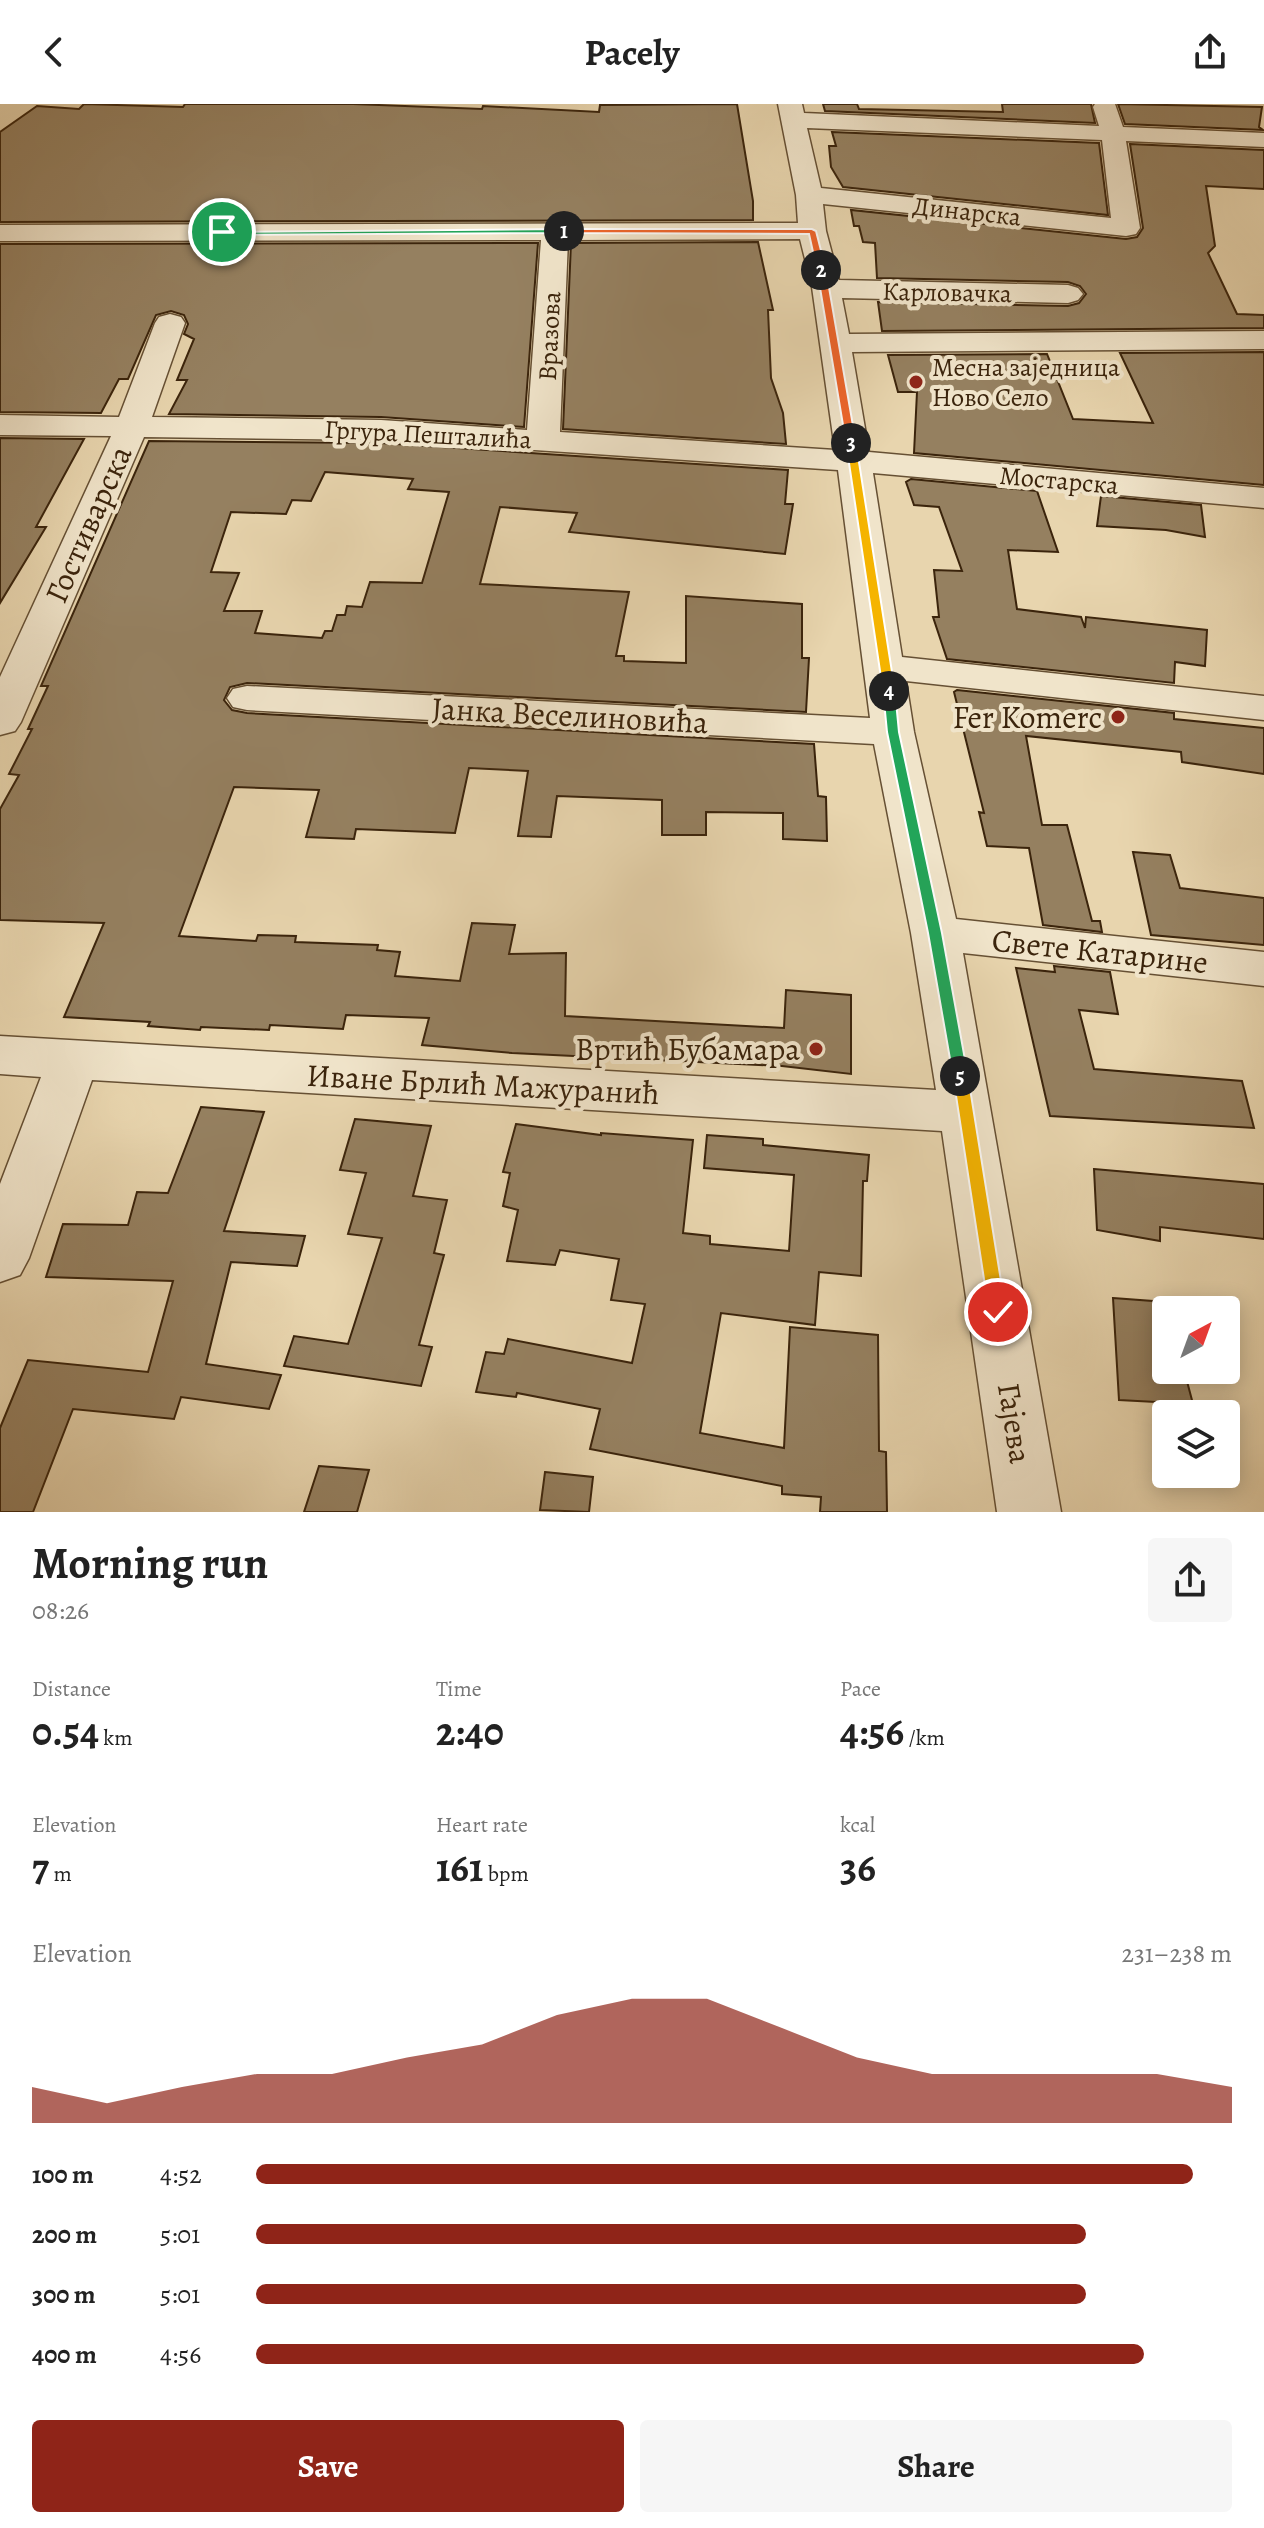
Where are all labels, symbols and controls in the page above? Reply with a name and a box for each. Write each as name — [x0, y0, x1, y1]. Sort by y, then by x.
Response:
text: Pacely — [584, 28, 680, 77]
icon: back — [32, 30, 76, 74]
icon: share — [1188, 30, 1232, 74]
street label: Динарска — [911, 188, 1023, 235]
pin — [188, 198, 256, 266]
icon: arrive — [200, 210, 244, 254]
pin: 1 — [544, 211, 584, 251]
text: 1 — [560, 216, 568, 246]
pin: 2 — [801, 250, 841, 290]
text: 2 — [816, 255, 826, 285]
street label: Карловачка — [882, 274, 1012, 311]
street label: Вразова — [530, 290, 569, 382]
place label: Месна заједница Ново Село — [932, 350, 1120, 415]
marker: Месна заједница Ново Село — [907, 373, 925, 391]
street label: Гргура Пешталића — [323, 412, 533, 457]
pin: 3 — [831, 423, 871, 463]
text: 3 — [846, 428, 856, 458]
street label: Гостиварска — [34, 438, 142, 610]
street label: Мостарска — [998, 458, 1120, 503]
pin: 4 — [869, 671, 909, 711]
text: 4 — [884, 676, 894, 706]
street label: Јанка Веселиновића — [431, 686, 710, 744]
place label: Fer Komerc — [953, 695, 1102, 739]
marker: Fer Komerc — [1109, 708, 1127, 726]
street label: Свете Катарине — [990, 918, 1210, 984]
place label: Вртић Бубамара — [575, 1027, 800, 1071]
marker: Вртић Бубамара — [807, 1040, 825, 1058]
street label: Иване Брлић Мажуранић — [305, 1053, 661, 1115]
pin: 5 — [940, 1056, 980, 1096]
text: 5 — [955, 1061, 965, 1091]
pin — [964, 1278, 1032, 1346]
icon: check — [976, 1290, 1020, 1334]
north arrow — [1152, 1296, 1240, 1384]
map controls — [1152, 1296, 1240, 1488]
street label: Гајева — [987, 1379, 1043, 1467]
button: layers — [1152, 1400, 1240, 1488]
text: Morning run — [32, 1533, 268, 1593]
button: share — [1148, 1538, 1232, 1622]
text: 08:26 — [32, 1593, 89, 1628]
text: Distance — [32, 1674, 111, 1704]
text: Time — [436, 1674, 482, 1704]
text: Pace — [840, 1674, 881, 1704]
text: 0.54 — [32, 1704, 99, 1759]
text: 2:40 — [436, 1704, 504, 1759]
text: 4:56 — [840, 1704, 904, 1759]
text: km — [99, 1723, 133, 1753]
text: /km — [904, 1723, 945, 1753]
text: Elevation — [32, 1810, 116, 1840]
text: Heart rate — [436, 1810, 528, 1840]
text: kcal — [840, 1810, 875, 1840]
text: 7 — [32, 1840, 49, 1895]
text: 161 — [436, 1840, 483, 1895]
text: 36 — [840, 1840, 876, 1895]
text: m — [49, 1859, 72, 1889]
text: bpm — [483, 1859, 529, 1889]
text: Elevation — [32, 1936, 132, 1971]
text: 231–238 m — [1122, 1936, 1232, 1971]
text: 100 m — [32, 2157, 94, 2192]
text: 4:52 — [160, 2157, 202, 2192]
text: 200 m — [32, 2217, 97, 2252]
text: 5:01 — [160, 2217, 200, 2252]
text: 300 m — [32, 2277, 96, 2312]
text: 5:01 — [160, 2277, 200, 2312]
text: 400 m — [32, 2337, 97, 2372]
text: 4:56 — [160, 2337, 201, 2372]
button: Save — [32, 2420, 624, 2512]
button: Share — [640, 2420, 1232, 2512]

